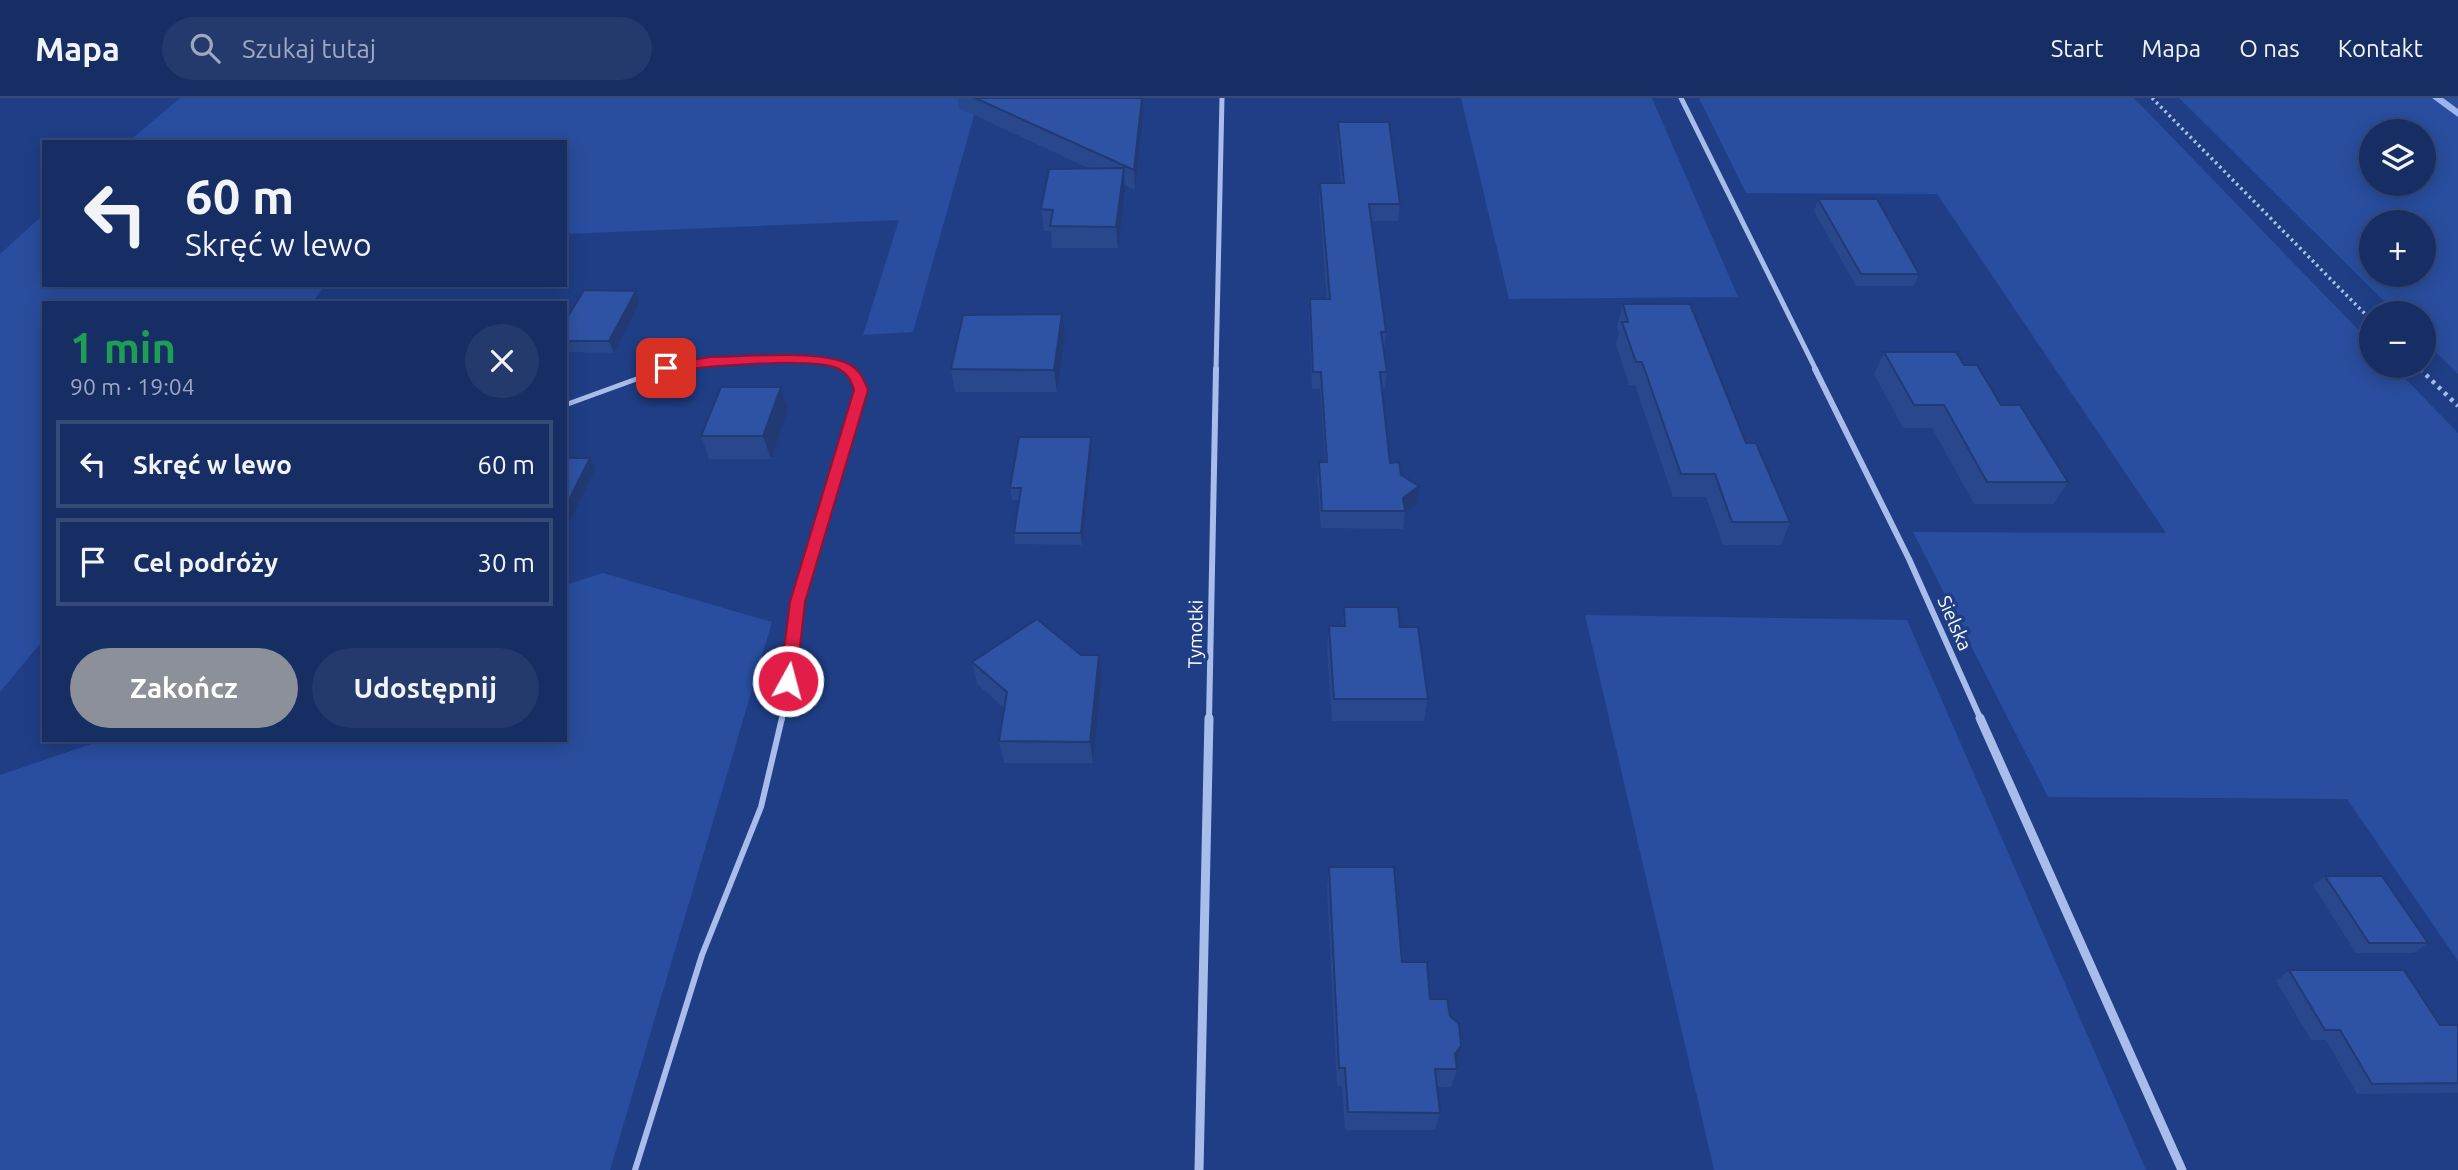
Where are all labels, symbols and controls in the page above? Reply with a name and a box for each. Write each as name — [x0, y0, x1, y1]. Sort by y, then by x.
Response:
search box — [162, 17, 652, 80]
icon: search — [186, 29, 224, 67]
text: Mapa — [35, 30, 120, 67]
text: Szukaj tutaj — [242, 34, 376, 63]
text: Start — [2051, 35, 2104, 62]
text: Mapa — [2142, 35, 2201, 62]
text: O nas — [2239, 35, 2300, 62]
text: Kontakt — [2338, 35, 2423, 62]
map controls — [2359, 119, 2436, 378]
button: layers — [2359, 119, 2436, 196]
icon: left — [70, 168, 161, 259]
text: 60 m — [185, 168, 294, 223]
button: + — [2359, 210, 2436, 287]
text: Skręć w lewo — [185, 226, 372, 262]
button: − — [2359, 301, 2436, 378]
text: 1 min — [70, 324, 176, 371]
button: close — [465, 324, 539, 398]
pin — [636, 338, 696, 398]
icon: arrive — [647, 349, 685, 387]
text: 90 m · 19:04 — [70, 374, 195, 399]
icon: left — [74, 445, 112, 483]
text: Skręć w lewo — [133, 450, 292, 479]
text: 60 m — [477, 450, 535, 479]
icon: arrive — [74, 543, 112, 581]
text: Cel podróży — [133, 548, 278, 577]
text: 30 m — [477, 548, 535, 577]
street label: Sielska — [1933, 592, 1977, 654]
street label: Tymotki — [1183, 600, 1207, 668]
position arrow — [751, 644, 825, 718]
button: Zakończ — [70, 648, 298, 728]
button: Udostępnij — [312, 648, 539, 728]

